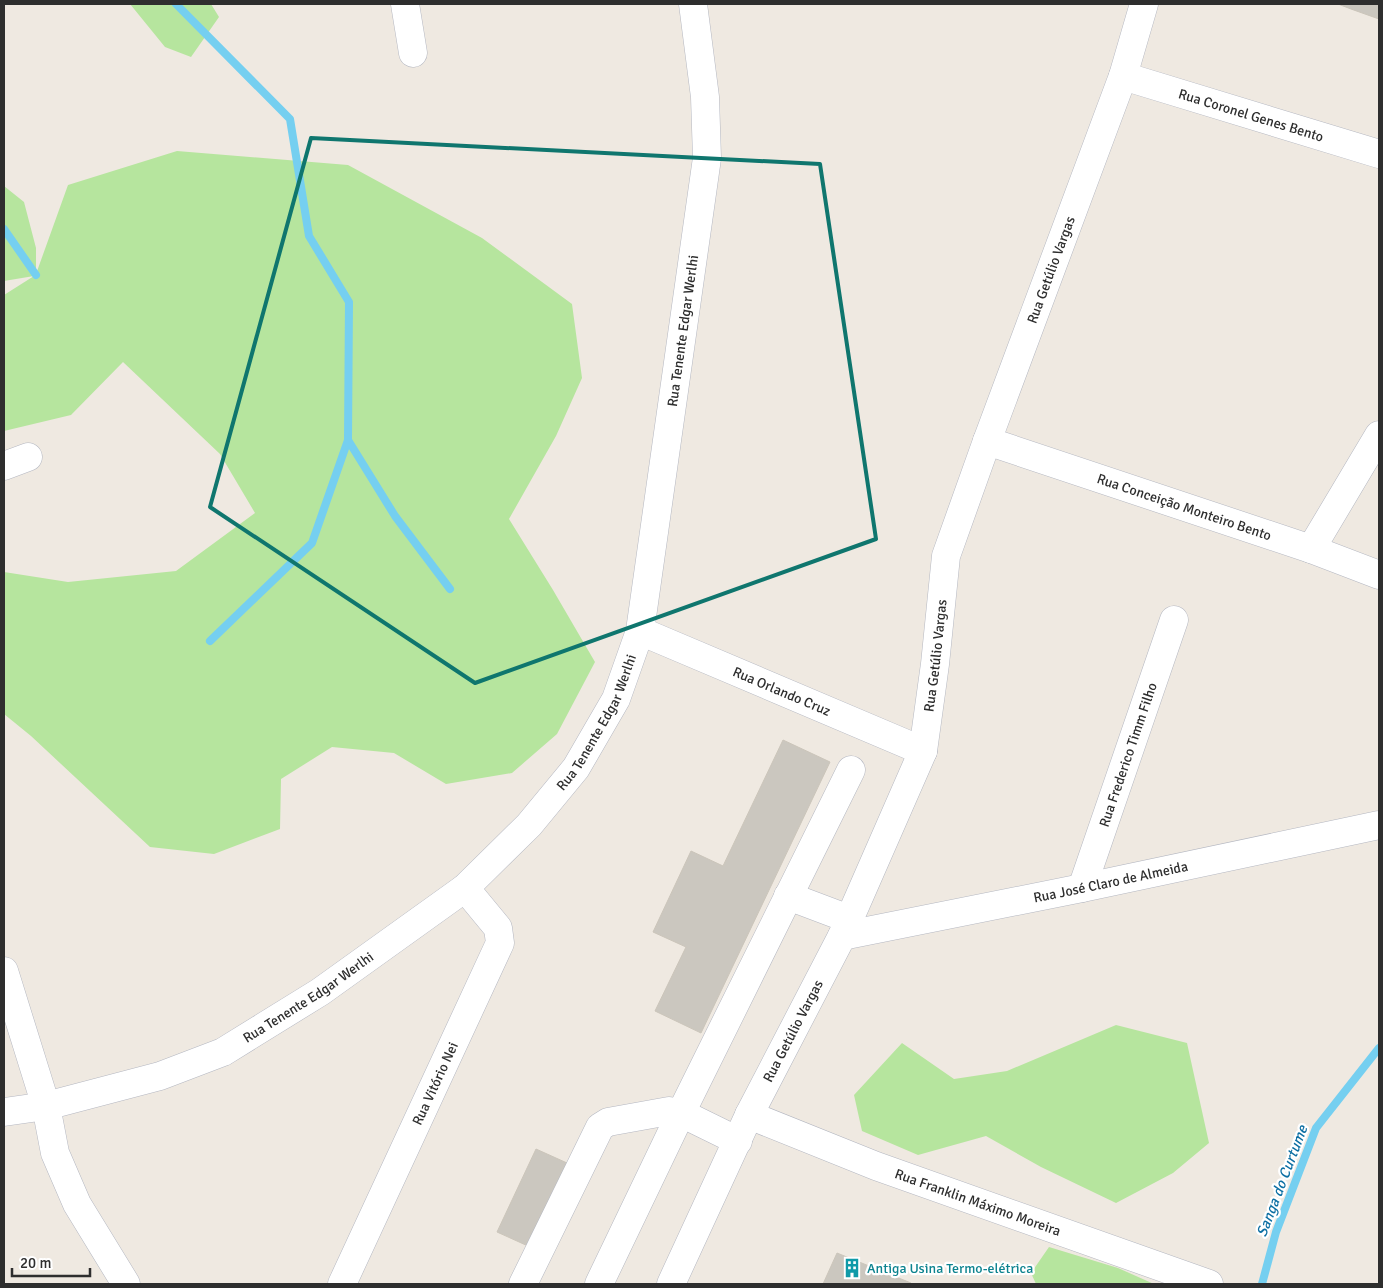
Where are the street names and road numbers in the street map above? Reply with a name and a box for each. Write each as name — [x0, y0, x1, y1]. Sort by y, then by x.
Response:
street label: Rua Coronel Genes Bento — [1176, 85, 1326, 146]
street label: Rua Getúlio Vargas — [1024, 214, 1079, 326]
street label: Rua Tenente Edgar Werlhi — [664, 254, 702, 408]
street label: Rua Conceição Monteiro Bento — [1095, 470, 1274, 544]
street label: Rua Getúlio Vargas — [920, 599, 951, 713]
street label: Rua Tenente Edgar Werlhi — [553, 652, 640, 794]
street label: Rua Orlando Cruz — [730, 663, 833, 720]
street label: Rua Frederico Timm Filho — [1096, 680, 1161, 829]
street label: Rua José Claro de Almeida — [1032, 858, 1189, 907]
street label: Rua Tenente Edgar Werlhi — [240, 948, 377, 1047]
street label: Rua Getúlio Vargas — [760, 977, 827, 1085]
street label: Rua Vitório Nei — [409, 1039, 462, 1128]
street label: Rua Franklin Máximo Moreira — [892, 1165, 1063, 1240]

